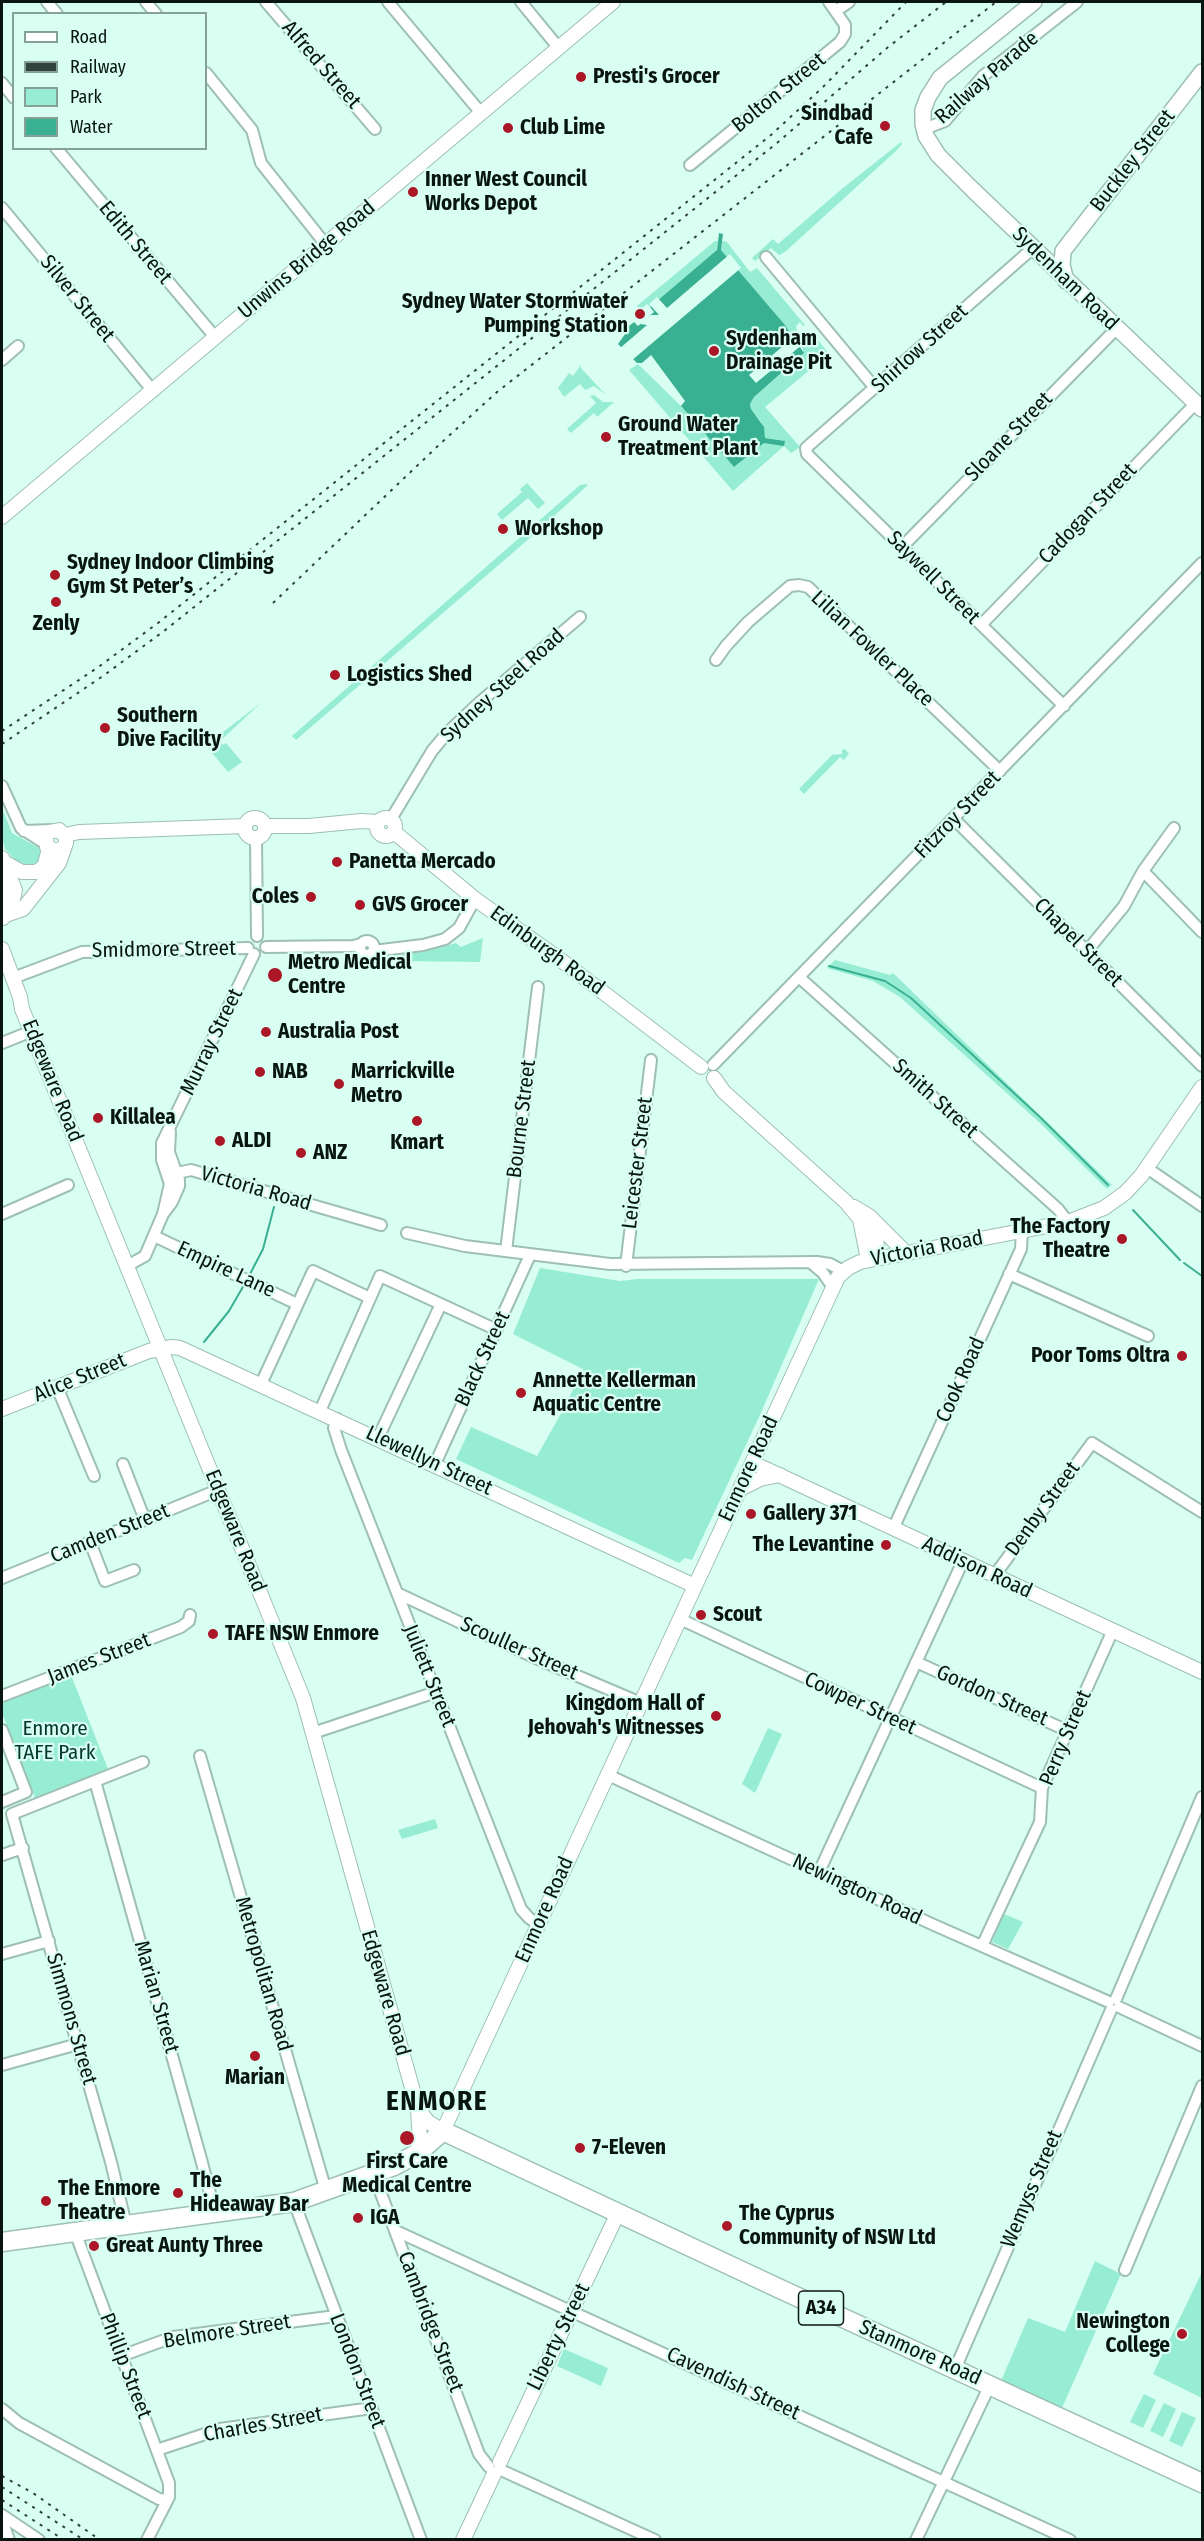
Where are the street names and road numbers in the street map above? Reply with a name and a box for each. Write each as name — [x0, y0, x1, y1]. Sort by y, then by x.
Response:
street label: Alfred Street — [276, 16, 366, 114]
street label: Railway Parade — [930, 26, 1044, 130]
street label: Bolton Street — [727, 48, 831, 138]
street label: Buckley Street — [1085, 105, 1181, 217]
street label: Unwins Bridge Road — [233, 195, 381, 325]
street label: Edith Street — [93, 196, 177, 290]
street label: Sydenham Road — [1007, 222, 1123, 336]
street label: Silver Street — [34, 250, 120, 348]
street label: Shirlow Street — [867, 299, 973, 399]
street label: Sloane Street — [960, 387, 1058, 487]
street label: Cadogan Street — [1034, 458, 1142, 570]
street label: Saywell Street — [881, 526, 985, 630]
street label: Lilian Fowler Place — [805, 586, 939, 712]
street label: Sydney Steel Road — [436, 624, 570, 748]
street label: Fitzroy Street — [910, 766, 1006, 864]
street label: Chapel Street — [1028, 893, 1128, 993]
street label: Edinburgh Road — [485, 901, 609, 1001]
street label: Smidmore Street — [92, 936, 236, 964]
street label: Murray Street — [175, 984, 249, 1100]
street label: Edgeware Road — [16, 1016, 88, 1146]
street label: Smith Street — [887, 1054, 983, 1144]
street label: Bourne Street — [502, 1058, 542, 1180]
street label: Leicester Street — [617, 1095, 659, 1231]
street label: Victoria Road — [198, 1161, 314, 1217]
street label: Victoria Road — [869, 1226, 985, 1272]
street label: Empire Lane — [173, 1236, 279, 1304]
street label: Black Street — [450, 1307, 516, 1411]
street label: Cook Road — [931, 1333, 991, 1427]
street label: Alice Street — [30, 1348, 130, 1408]
street label: Enmore Road — [714, 1412, 784, 1526]
street label: Llewellyn Street — [362, 1421, 496, 1501]
street label: Denby Street — [1000, 1457, 1086, 1561]
street label: Edgeware Road — [199, 1466, 271, 1596]
street label: Camden Street — [47, 1499, 173, 1569]
street label: Addison Road — [918, 1532, 1036, 1604]
street label: Scouller Street — [456, 1612, 582, 1686]
street label: Juliett Street — [397, 1621, 461, 1731]
street label: James Street — [44, 1628, 154, 1690]
street label: Gordon Street — [932, 1660, 1052, 1732]
street label: Cowper Street — [800, 1667, 920, 1741]
street label: Perry Street — [1035, 1686, 1097, 1790]
street label: Newington Road — [788, 1849, 926, 1931]
street label: Enmore Road — [510, 1853, 580, 1967]
street label: Metropolitan Road — [229, 1894, 297, 2054]
street label: Edgeware Road — [355, 1927, 415, 2059]
street label: Marian Street — [128, 1938, 184, 2056]
street label: Simmons Street — [40, 1950, 102, 2088]
street label: Wemyss Street — [996, 2126, 1068, 2252]
street label: Cambridge Street — [392, 2248, 468, 2396]
street label: Liberty Street — [522, 2279, 596, 2395]
road number: A34 — [798, 2291, 844, 2325]
street label: Phillip Street — [93, 2310, 157, 2422]
street label: Belmore Street — [162, 2310, 292, 2354]
street label: London Street — [324, 2310, 390, 2432]
street label: Stanmore Road — [855, 2315, 985, 2391]
street label: Cavendish Street — [662, 2342, 804, 2426]
street label: Charles Street — [201, 2402, 325, 2448]

